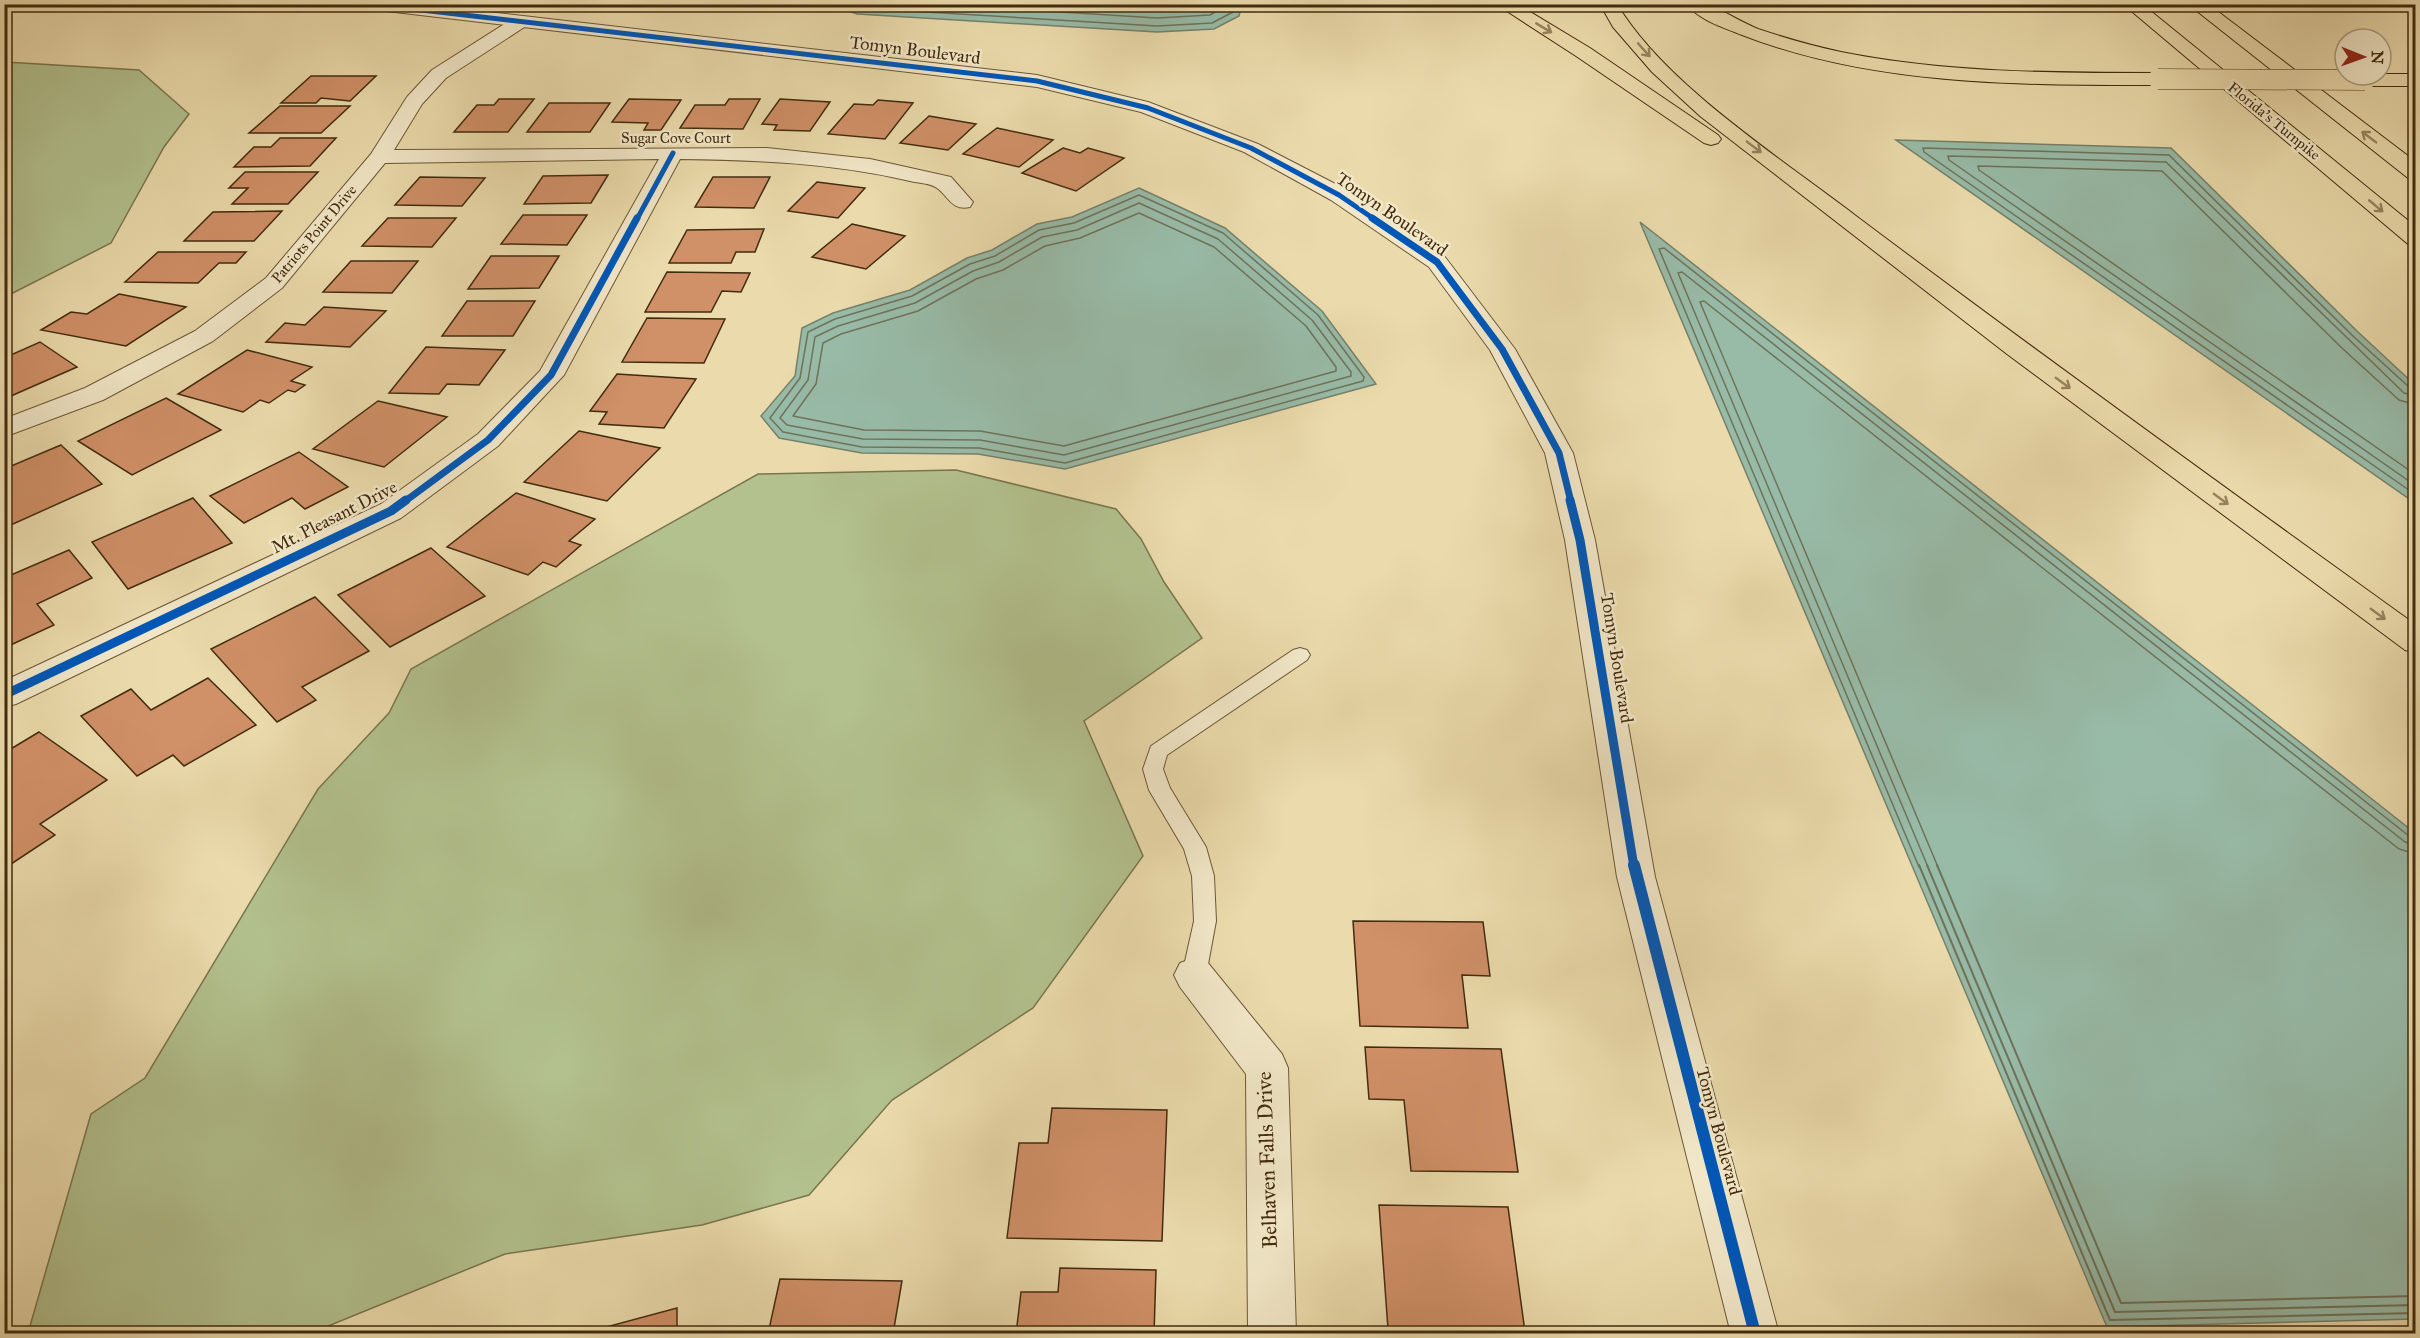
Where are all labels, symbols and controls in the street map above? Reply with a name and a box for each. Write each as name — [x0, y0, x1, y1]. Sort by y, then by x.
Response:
one-way arrow — [1535, 23, 1552, 35]
north arrow — [2333, 27, 2393, 87]
street label: Tomyn Boulevard — [848, 31, 982, 69]
one-way arrow — [1637, 42, 1651, 57]
text: N — [2368, 50, 2387, 65]
street label: Florida's Turnpike — [2224, 78, 2324, 164]
street label: Sugar Cove Court — [621, 129, 732, 147]
one-way arrow — [2361, 131, 2377, 144]
one-way arrow — [1745, 141, 1761, 154]
street label: Tomyn Boulevard — [1332, 167, 1452, 261]
street label: Patriots Point Drive — [268, 181, 360, 287]
one-way arrow — [2368, 199, 2383, 213]
one-way arrow — [2055, 377, 2071, 390]
street label: Mt. Pleasant Drive — [267, 476, 401, 558]
one-way arrow — [2212, 492, 2228, 505]
street label: Tomyn Boulevard — [1596, 591, 1638, 725]
one-way arrow — [2369, 608, 2385, 620]
street label: Tomyn Boulevard — [1691, 1065, 1747, 1197]
street label: Belhaven Falls Drive — [1251, 1071, 1283, 1249]

